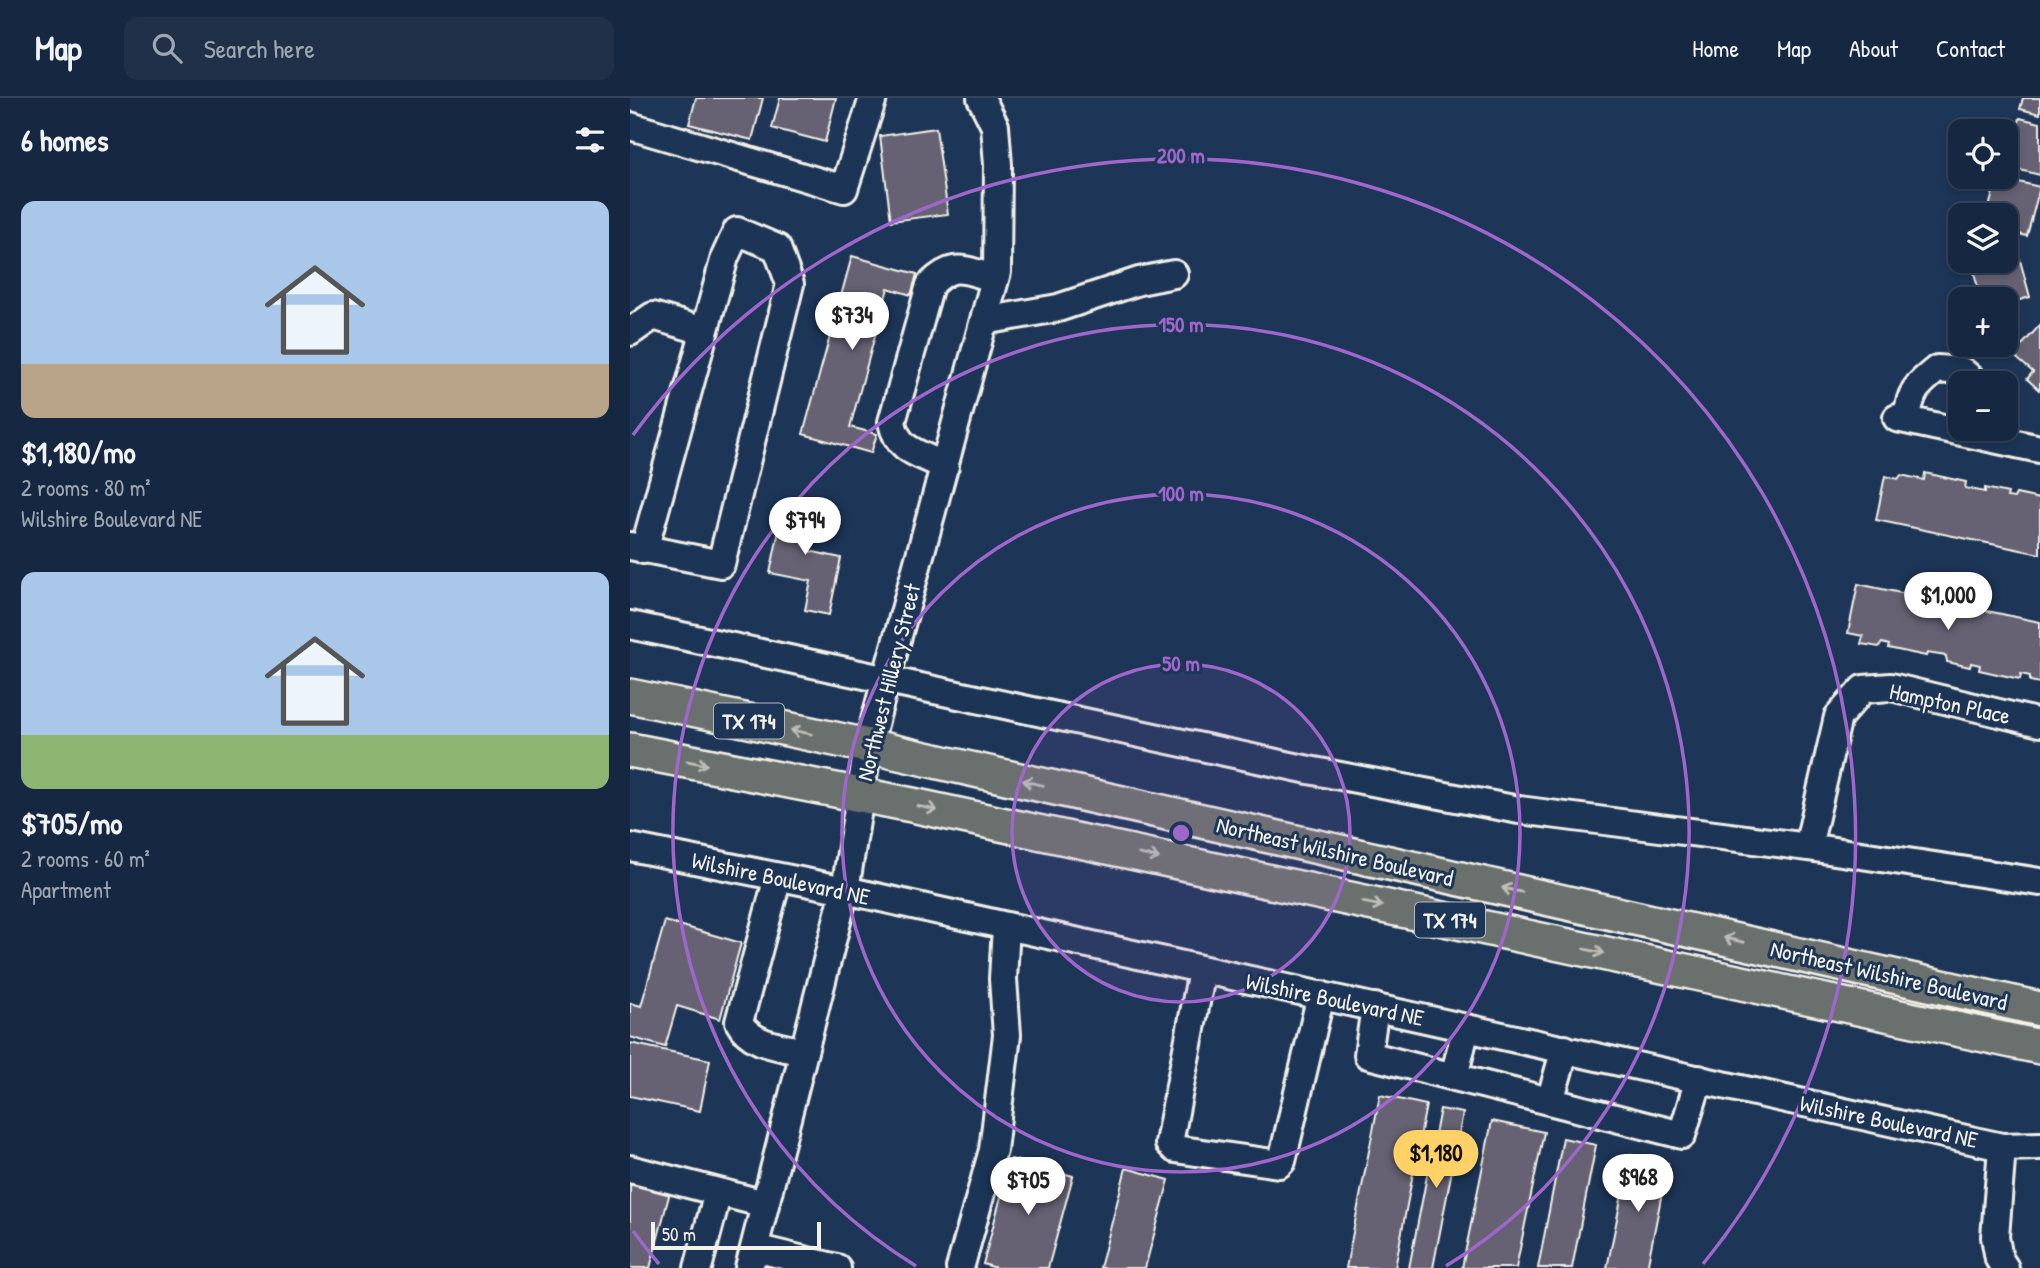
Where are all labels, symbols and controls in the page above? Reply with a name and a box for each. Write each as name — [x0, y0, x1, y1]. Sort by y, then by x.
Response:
search box — [124, 17, 614, 80]
text: Map — [35, 26, 82, 70]
icon: search — [148, 29, 186, 67]
text: Search here — [204, 31, 315, 66]
text: Home — [1692, 32, 1739, 64]
text: Map — [1777, 32, 1811, 64]
text: About — [1849, 32, 1898, 64]
text: Contact — [1936, 32, 2005, 64]
map controls — [1948, 119, 2018, 441]
button: locate — [1948, 119, 2018, 189]
text: 6 homes — [21, 120, 108, 160]
icon: filters — [571, 121, 609, 159]
text: 200 m — [1157, 141, 1205, 170]
button: layers — [1948, 203, 2018, 273]
icon: home — [252, 247, 378, 373]
button: + — [1948, 287, 2018, 357]
pin: $734 — [811, 292, 893, 352]
text: $734 — [831, 299, 873, 330]
text: 150 m — [1158, 310, 1204, 339]
button: − — [1948, 371, 2018, 441]
text: $1,180/mo — [21, 432, 136, 472]
text: 2 rooms · 80 m² — [21, 472, 151, 503]
text: 100 m — [1158, 479, 1204, 508]
pin: $794 — [764, 498, 846, 557]
text: Wilshire Boulevard NE — [21, 503, 203, 534]
text: $794 — [785, 504, 825, 535]
pin: $1,000 — [1891, 573, 2005, 632]
street label: Northwest Hillery Street — [849, 579, 928, 784]
text: $1,000 — [1920, 579, 1976, 610]
icon: home — [252, 618, 378, 744]
text: 50 m — [1162, 649, 1200, 678]
street label: Hampton Place — [1887, 675, 2013, 731]
road number: TX 174 — [714, 704, 784, 738]
one-way arrow — [790, 724, 813, 738]
one-way arrow — [685, 756, 708, 770]
one-way arrow — [1022, 776, 1045, 789]
one-way arrow — [915, 802, 938, 816]
text: $705/mo — [21, 803, 122, 843]
street label: Northeast Wilshire Boulevard — [1214, 809, 1456, 893]
centre of rings — [1169, 821, 1193, 845]
text: 2 rooms · 60 m² — [21, 843, 150, 874]
street label: Wilshire Boulevard NE — [689, 844, 873, 912]
one-way arrow — [1137, 850, 1160, 863]
text: Apartment — [21, 874, 111, 905]
one-way arrow — [1501, 883, 1524, 897]
one-way arrow — [1360, 897, 1383, 911]
road number: TX 174 — [1415, 902, 1485, 938]
one-way arrow — [1723, 933, 1746, 946]
street label: Northeast Wilshire Boulevard — [1768, 933, 2010, 1017]
one-way arrow — [1582, 945, 1605, 959]
street label: Wilshire Boulevard NE — [1243, 965, 1427, 1033]
street label: Wilshire Boulevard NE — [1797, 1087, 1981, 1155]
pin: $1,180 — [1379, 1130, 1493, 1190]
text: $1,180 — [1409, 1137, 1463, 1168]
pin: $968 — [1597, 1154, 1679, 1214]
pin: $705 — [987, 1158, 1069, 1217]
text: $968 — [1618, 1161, 1658, 1192]
text: $705 — [1006, 1164, 1050, 1195]
scale bar — [651, 1219, 821, 1251]
text: 50 m — [662, 1221, 696, 1247]

